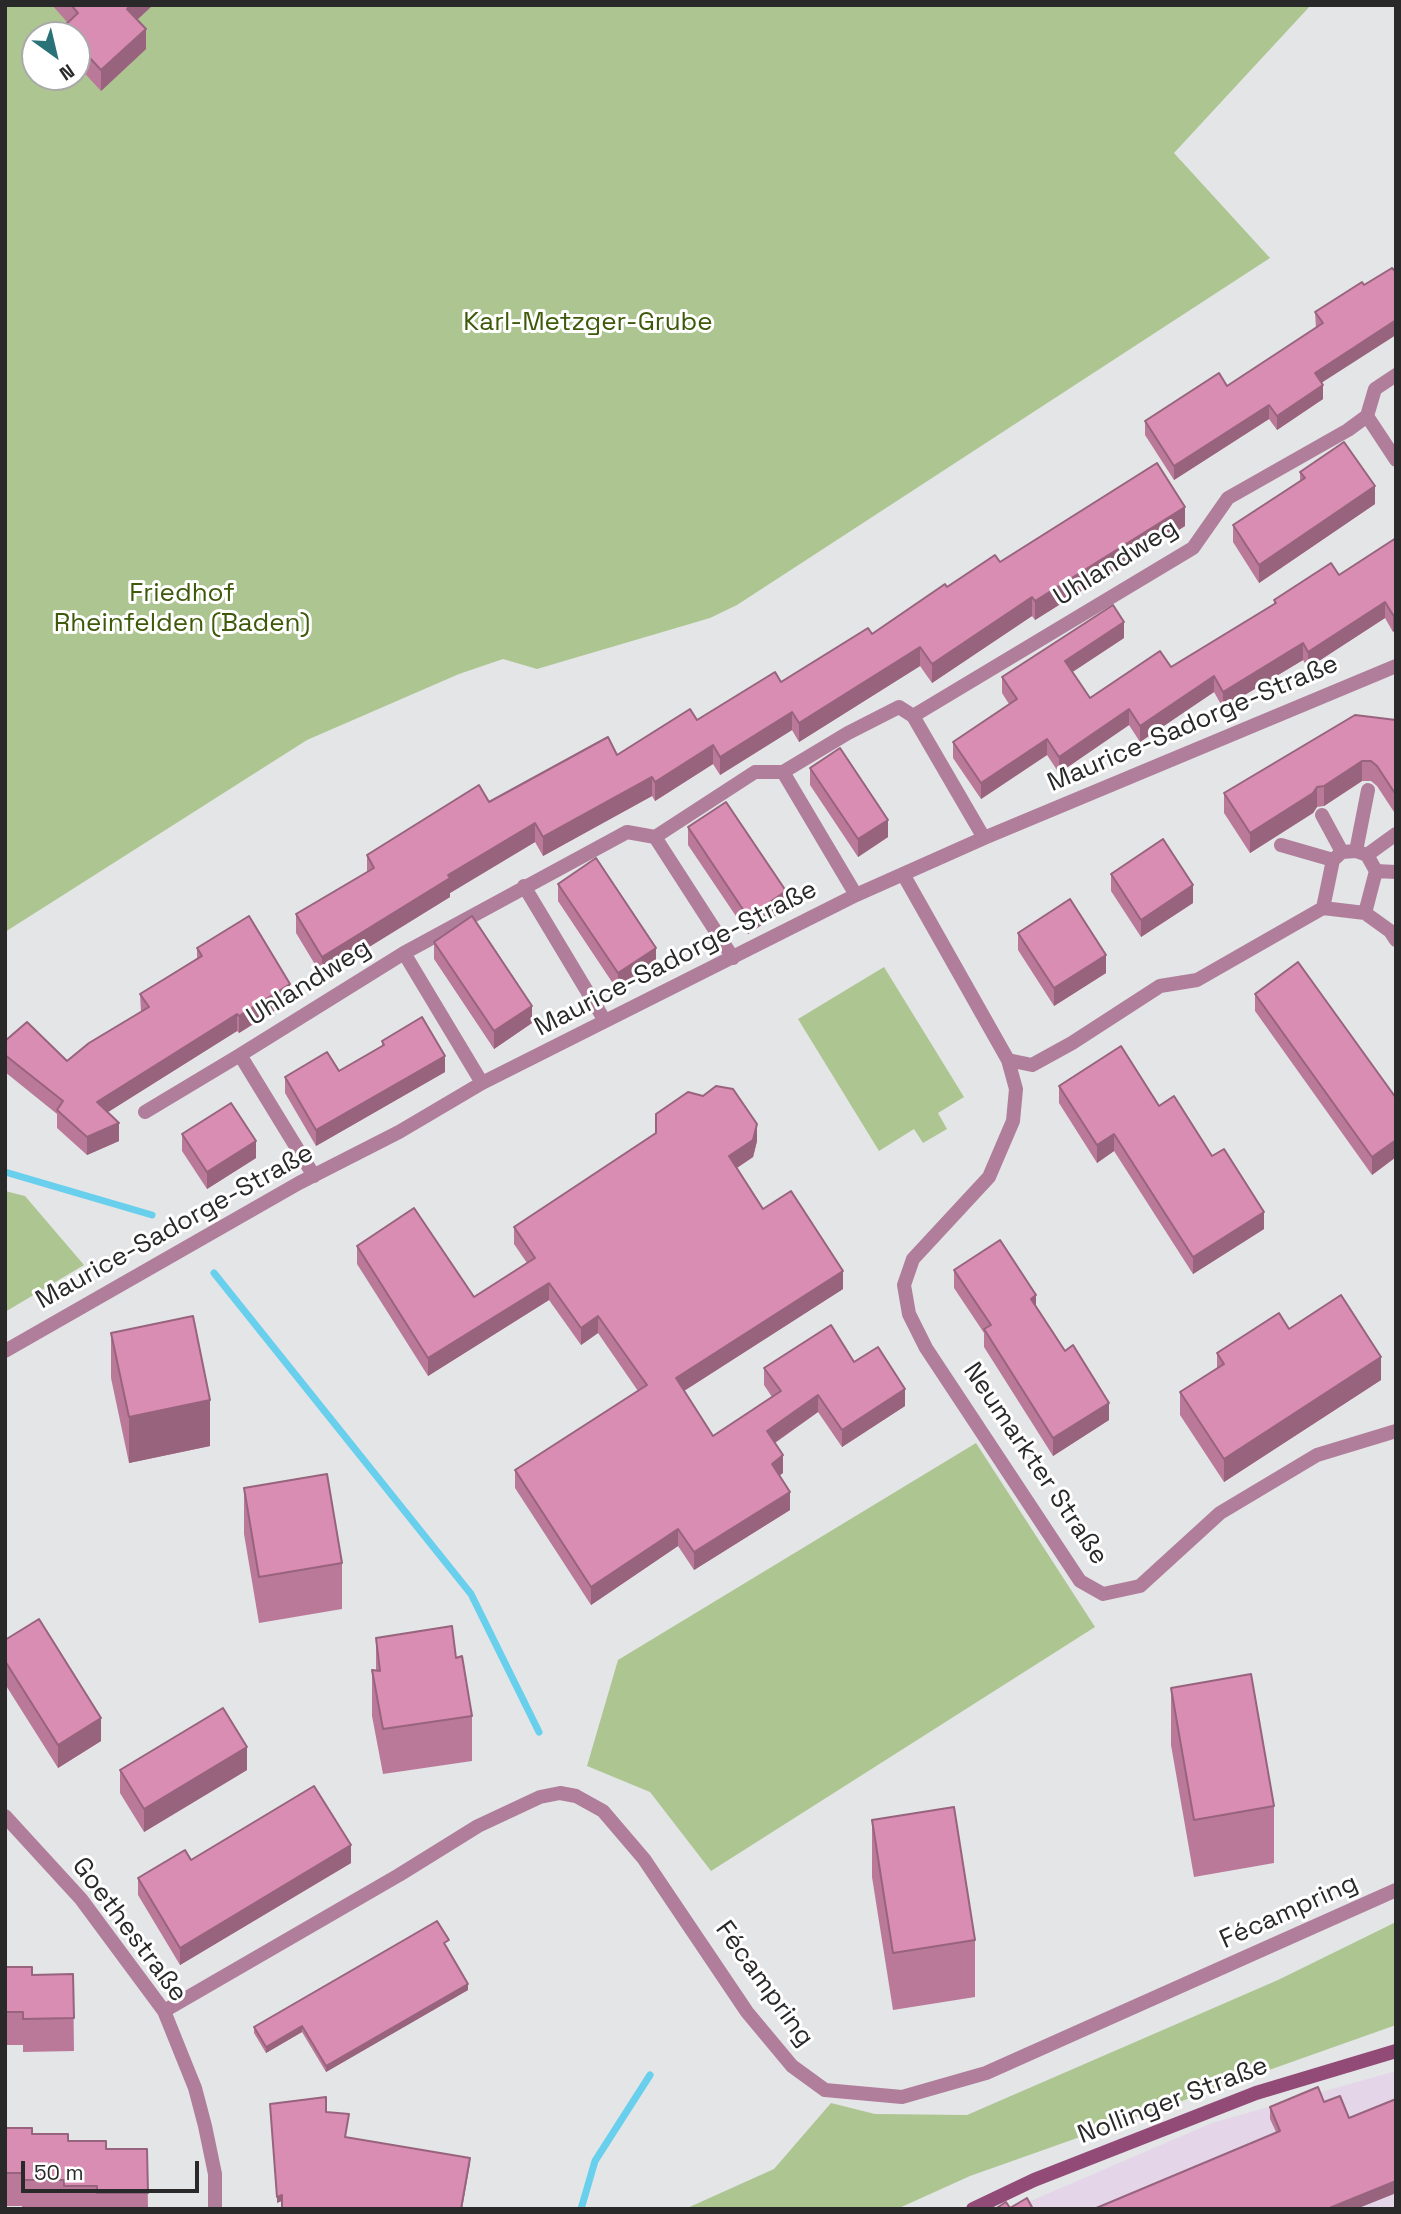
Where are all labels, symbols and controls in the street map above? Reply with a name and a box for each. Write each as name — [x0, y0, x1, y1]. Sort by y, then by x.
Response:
north arrow — [21, 21, 91, 91]
text: N — [55, 58, 79, 86]
park label: Karl-Metzger-Grube — [463, 307, 713, 339]
street label: Uhlandweg — [1048, 513, 1184, 613]
park label: Friedhof Rheinfelden (Baden) — [54, 578, 310, 640]
street label: Maurice-Sadorge-Straße — [1043, 649, 1343, 799]
street label: Maurice-Sadorge-Straße — [530, 874, 822, 1044]
street label: Uhlandweg — [241, 933, 377, 1033]
street label: Maurice-Sadorge-Straße — [31, 1138, 319, 1316]
street label: Neumarkter Straße — [956, 1357, 1114, 1571]
street label: Goethestraße — [65, 1852, 193, 2008]
street label: Fécampring — [1215, 1868, 1363, 1956]
street label: Fécampring — [708, 1915, 820, 2053]
street label: Nollinger Straße — [1074, 2050, 1272, 2152]
scale bar — [24, 2148, 203, 2192]
text: 50 m — [34, 2159, 84, 2186]

